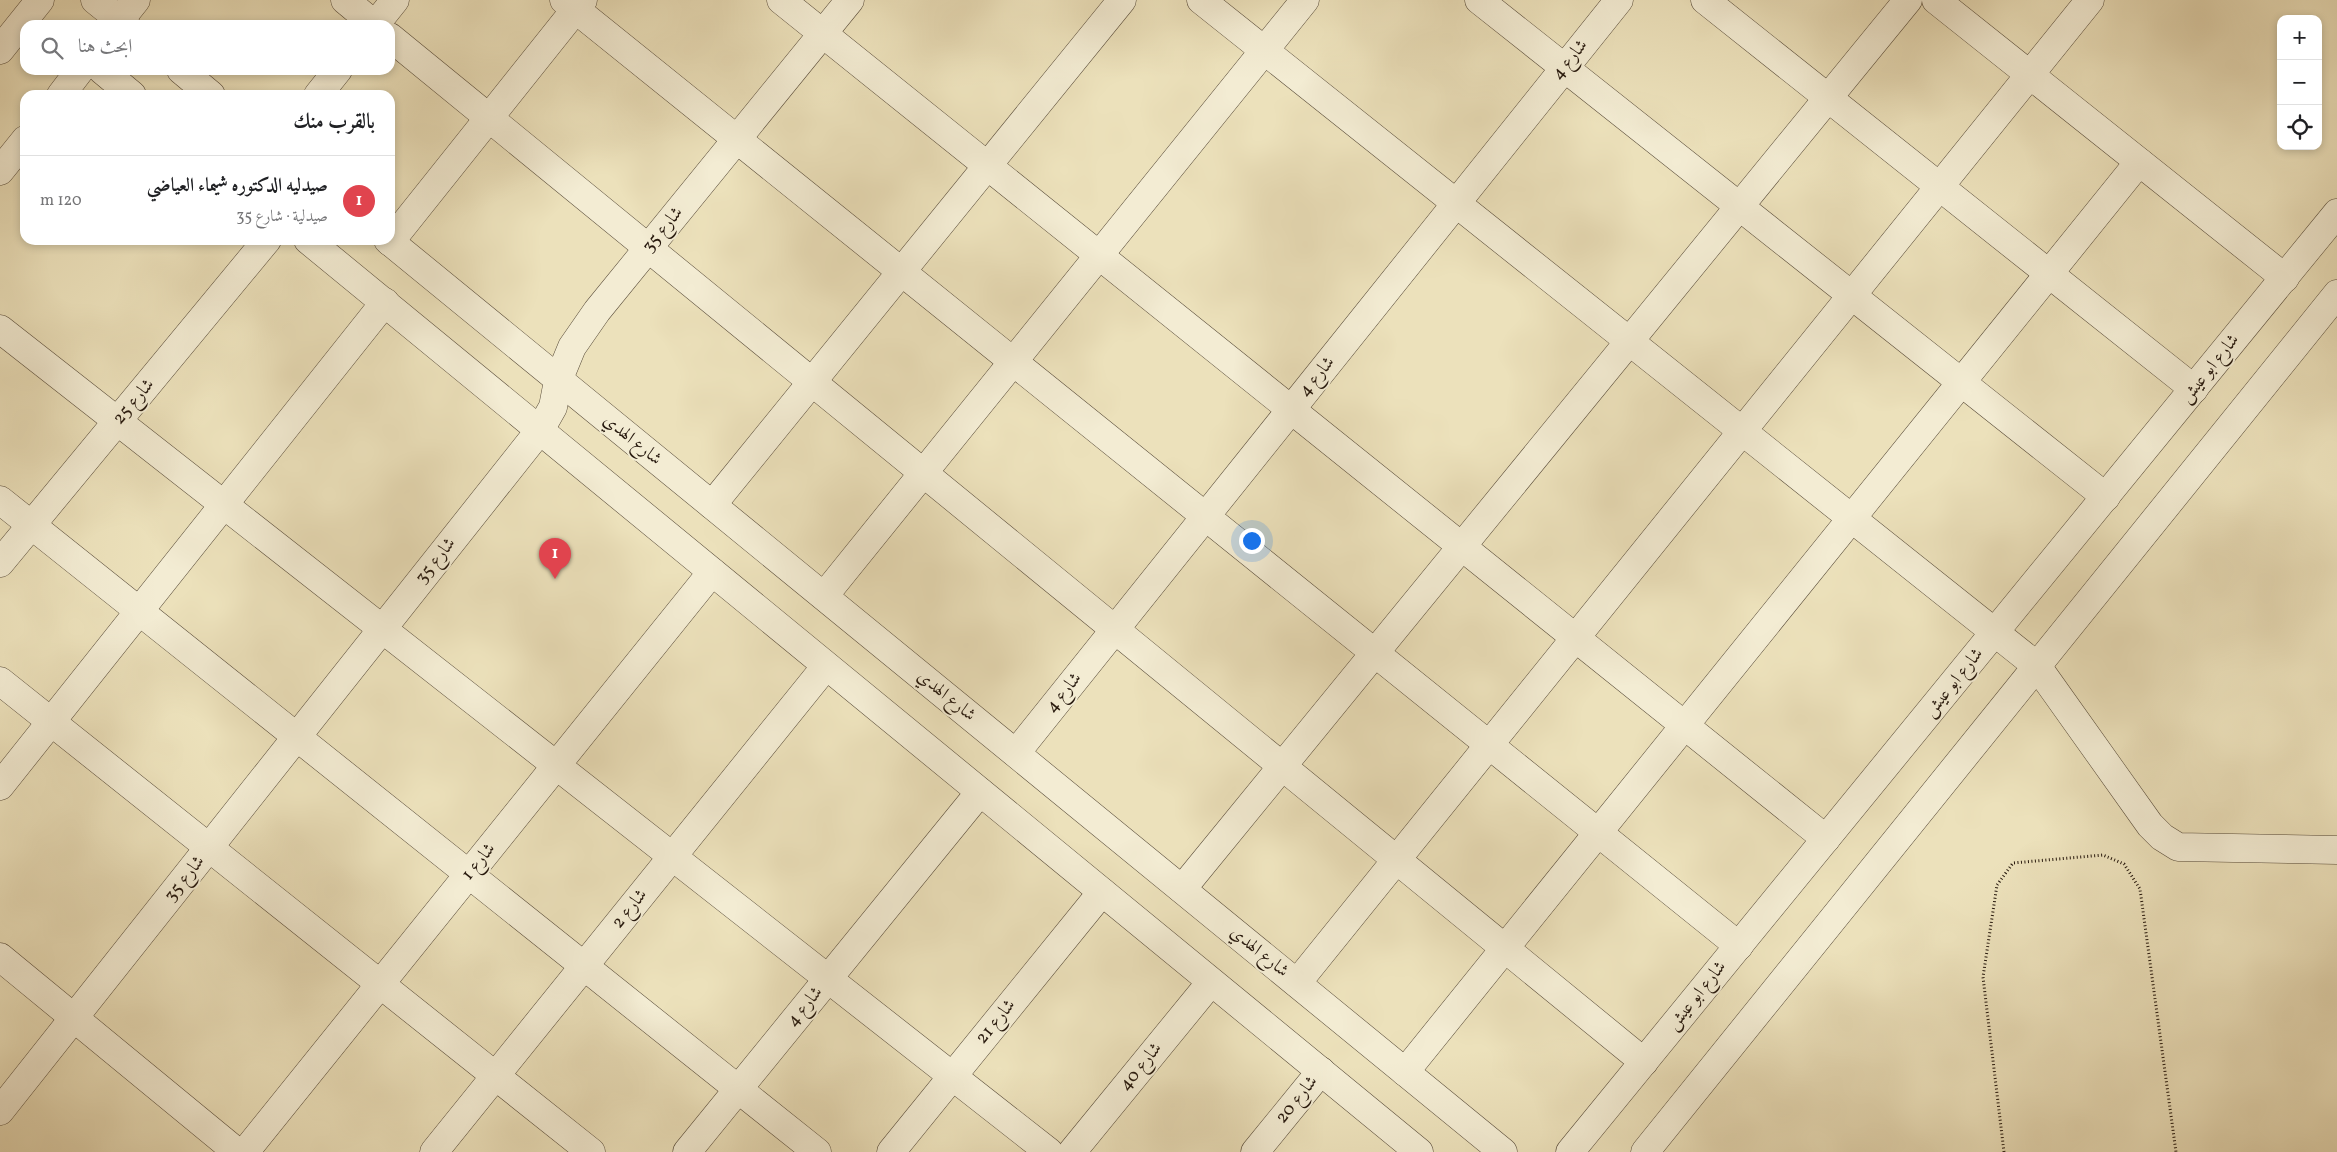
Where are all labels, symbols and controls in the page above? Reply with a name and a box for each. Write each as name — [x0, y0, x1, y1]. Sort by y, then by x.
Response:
map controls — [2277, 15, 2322, 150]
button: + — [2277, 15, 2322, 60]
search box — [20, 20, 395, 75]
icon: search — [38, 34, 66, 62]
text: ابحث هنا — [78, 34, 132, 60]
street label: شارع 4 — [1546, 34, 1595, 86]
button: − — [2277, 60, 2322, 105]
button: locate — [2277, 105, 2322, 150]
text: بالقرب منك — [293, 108, 375, 137]
text: صيدليه الدكتوره شيماء العياضي — [147, 173, 328, 199]
text: 120 m — [40, 190, 82, 212]
text: 1 — [356, 190, 362, 212]
street label: شارع 35 — [637, 202, 690, 259]
text: صيدلية · شارع 35 — [236, 206, 328, 228]
street label: شارع ابو عيش — [2174, 329, 2247, 410]
street label: شارع 4 — [1293, 351, 1342, 403]
street label: شارع 25 — [107, 374, 161, 431]
street label: شارع الهدي — [597, 408, 667, 472]
your location — [1239, 528, 1265, 554]
street label: شارع 35 — [410, 533, 463, 590]
pin: 1 — [539, 538, 571, 579]
street label: شارع ابو عيش — [1918, 643, 1991, 724]
street label: شارع الهدي — [911, 664, 981, 728]
street label: شارع 4 — [1040, 667, 1089, 719]
street label: شارع 1 — [456, 838, 503, 887]
street label: شارع 35 — [159, 851, 212, 908]
street label: شارع 2 — [606, 884, 655, 935]
street label: شارع الهدي — [1224, 920, 1294, 984]
street label: شارع ابو عيش — [1661, 956, 1734, 1037]
street label: شارع 4 — [781, 981, 830, 1033]
street label: شارع 21 — [970, 994, 1023, 1051]
street label: شارع 40 — [1114, 1037, 1169, 1097]
street label: شارع 20 — [1270, 1071, 1325, 1130]

